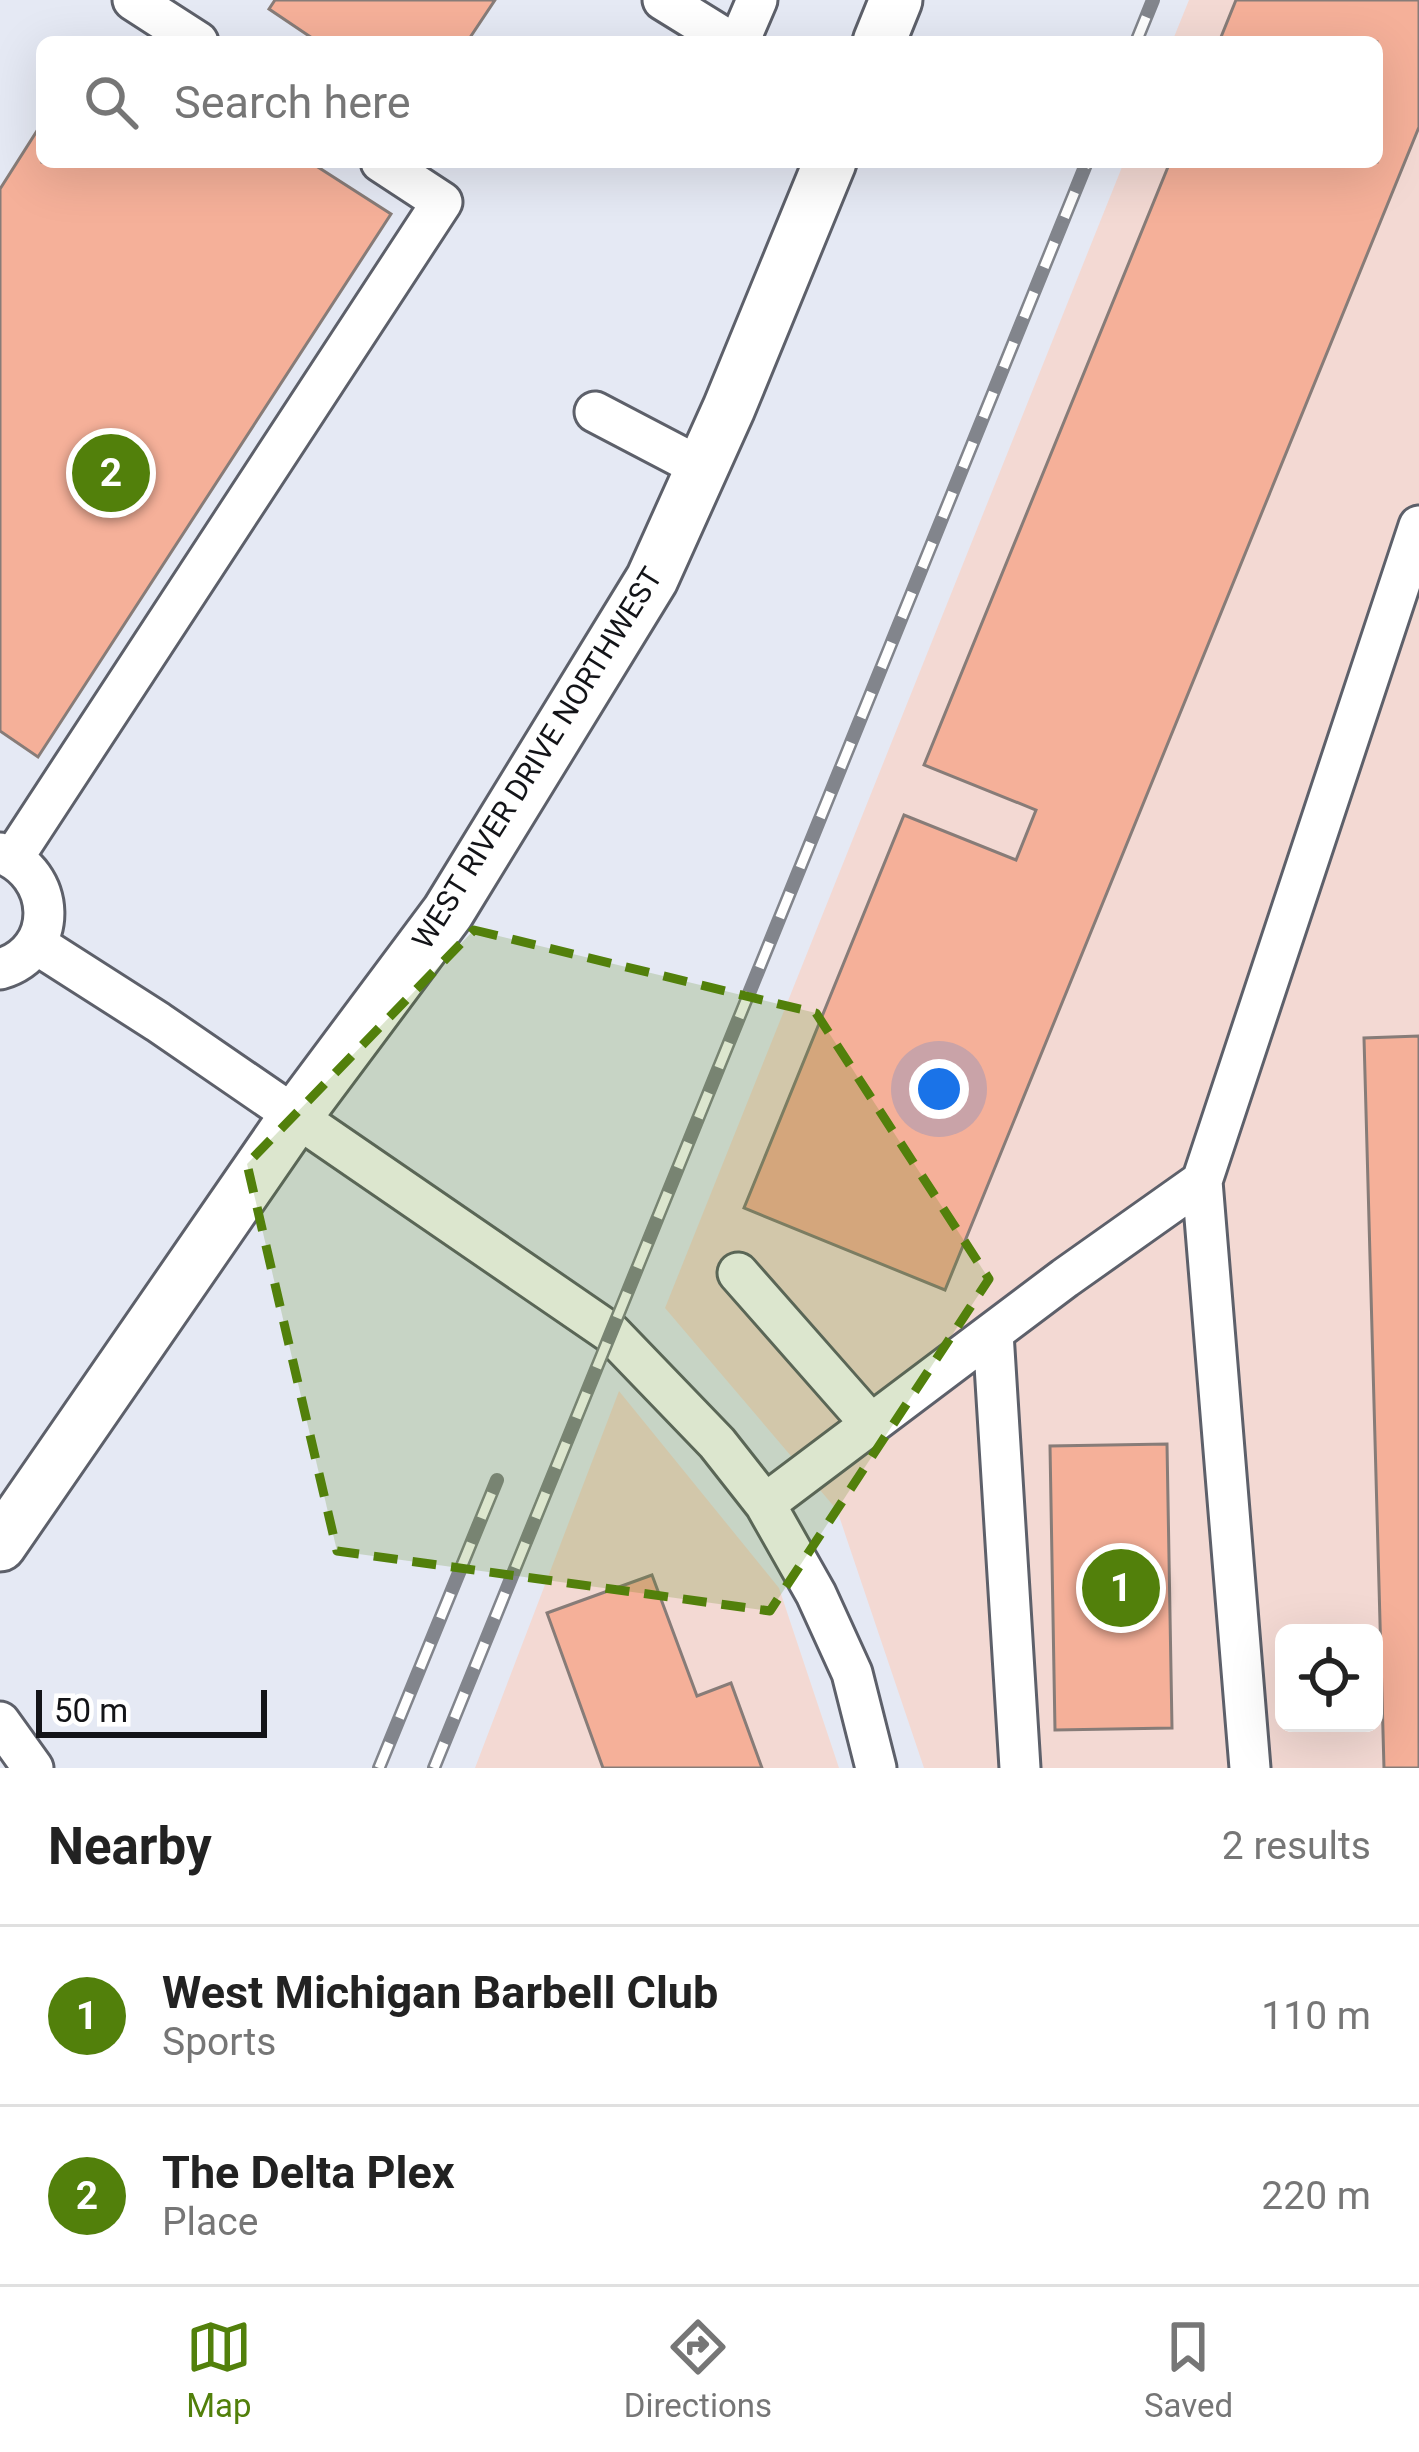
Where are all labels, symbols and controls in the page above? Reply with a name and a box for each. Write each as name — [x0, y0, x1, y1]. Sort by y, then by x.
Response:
search box — [36, 36, 1383, 168]
icon: search — [78, 69, 144, 135]
text: Search here — [174, 76, 411, 129]
pin: 2 — [72, 428, 150, 518]
street label: WEST RIVER DRIVE NORTHWEST — [405, 561, 669, 955]
your location — [909, 1059, 969, 1119]
pin: 1 — [1082, 1543, 1160, 1633]
map controls — [1275, 1624, 1383, 1732]
button: locate — [1275, 1624, 1383, 1732]
scale bar — [36, 1684, 267, 1737]
text: 50 m — [54, 1691, 128, 1730]
text: Nearby — [48, 1817, 212, 1876]
text: 2 results — [1222, 1823, 1371, 1869]
text: West Michigan Barbell Club — [162, 1966, 718, 2019]
text: 1 — [76, 1993, 98, 2039]
text: 110 m — [1261, 1993, 1371, 2039]
text: Sports — [162, 2019, 276, 2065]
text: The Delta Plex — [162, 2146, 455, 2199]
text: 2 — [76, 2173, 98, 2219]
text: 220 m — [1261, 2173, 1371, 2219]
text: Place — [162, 2199, 258, 2245]
tab: Map — [186, 2314, 252, 2425]
tab: Directions — [624, 2314, 772, 2425]
tab: Saved — [1144, 2314, 1233, 2425]

